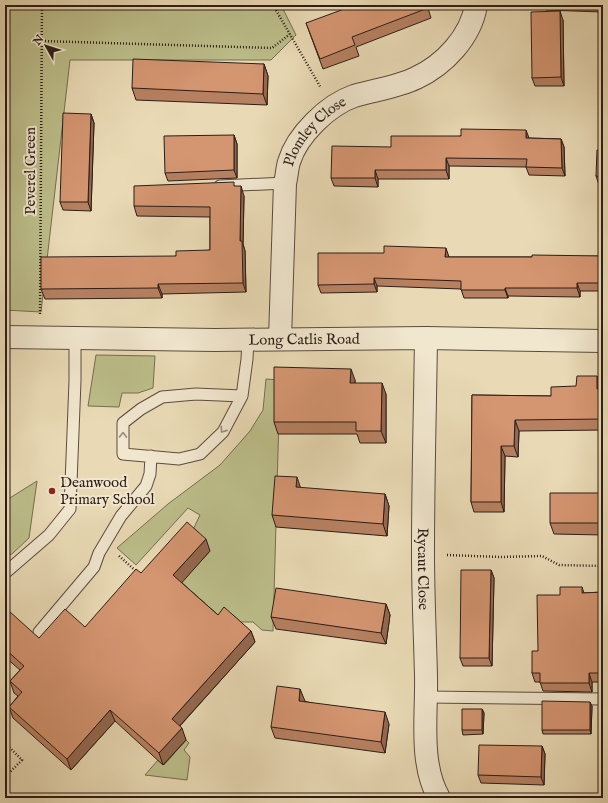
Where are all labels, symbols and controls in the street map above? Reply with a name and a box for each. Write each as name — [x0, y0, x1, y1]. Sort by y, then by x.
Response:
north arrow — [26, 26, 66, 66]
text: N — [30, 32, 48, 49]
street label: Plomley Close — [279, 92, 350, 169]
street label: Peverel Green — [21, 127, 40, 215]
street label: Long Catlis Road — [248, 330, 361, 350]
one-way arrow — [221, 426, 228, 433]
one-way arrow — [119, 432, 127, 438]
place label: Deanwood Primary School — [60, 473, 156, 509]
marker: Deanwood Primary School — [47, 486, 57, 496]
street label: Rycaut Close — [413, 528, 433, 610]

